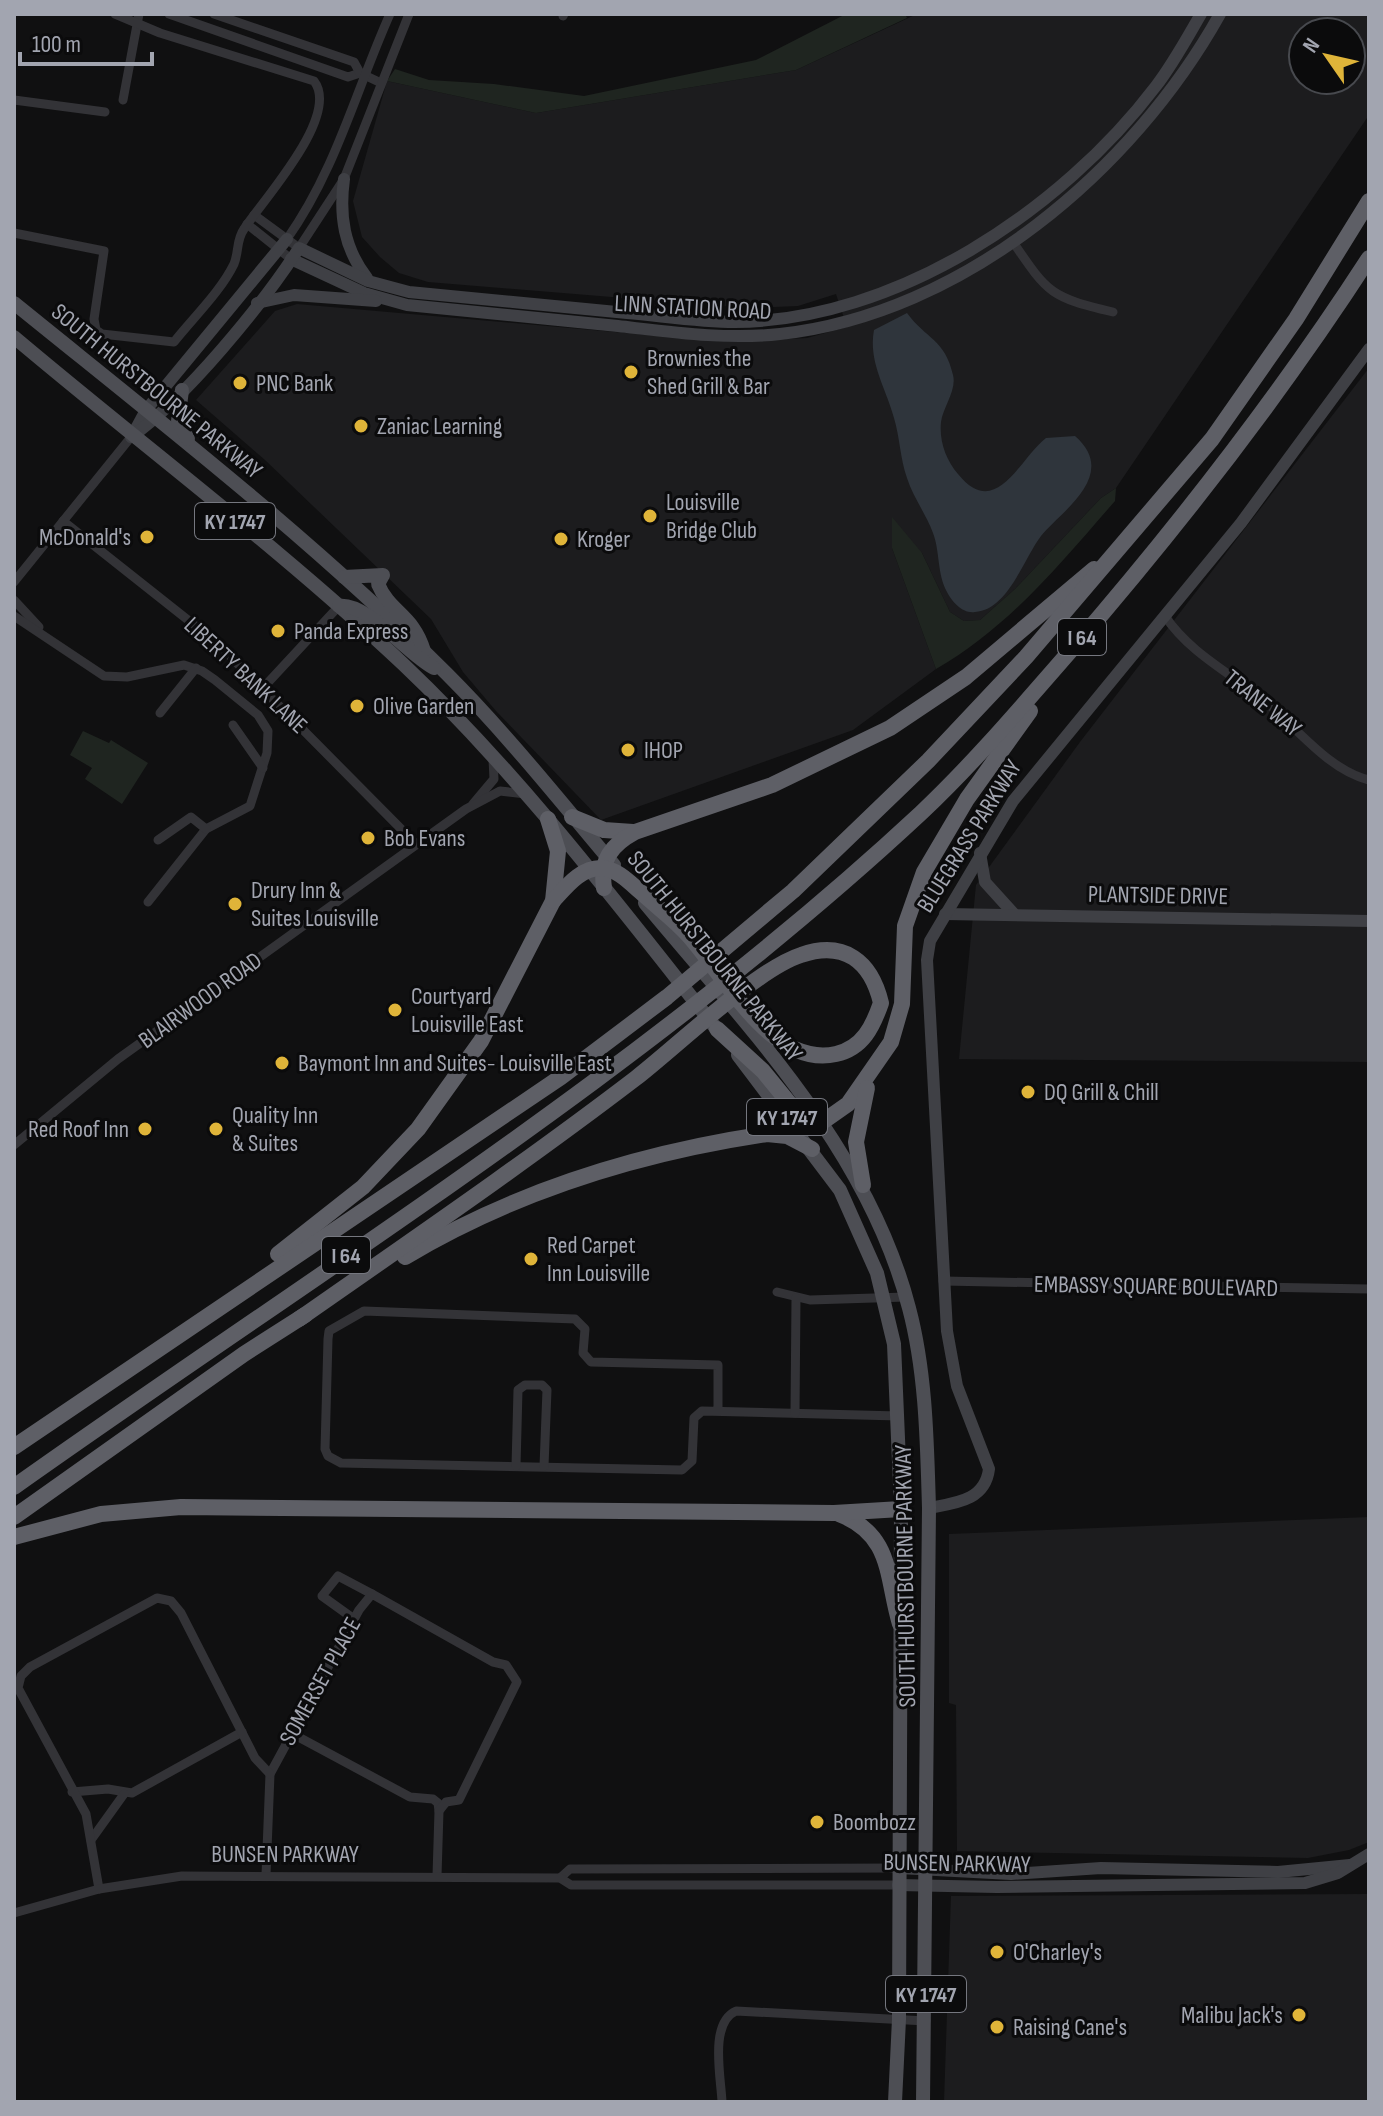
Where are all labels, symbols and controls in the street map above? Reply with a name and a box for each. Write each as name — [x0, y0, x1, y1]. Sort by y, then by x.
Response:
scale bar — [20, 16, 152, 66]
north arrow — [1287, 16, 1367, 96]
text: 100 m — [32, 30, 81, 59]
text: N — [1297, 33, 1326, 58]
street label: LINN STATION ROAD — [614, 289, 772, 326]
street label: SOUTH HURSTBOURNE PARKWAY — [46, 297, 268, 485]
place label: Brownies the Shed Grill & Bar — [647, 344, 770, 401]
marker: Brownies the Shed Grill & Bar — [622, 363, 640, 381]
place label: PNC Bank — [256, 369, 333, 398]
marker: PNC Bank — [231, 374, 249, 392]
place label: Zaniac Learning — [377, 412, 502, 441]
marker: Zaniac Learning — [352, 417, 370, 435]
place label: Louisville Bridge Club — [666, 488, 757, 545]
road number: KY 1747 — [195, 503, 275, 539]
marker: Louisville Bridge Club — [641, 507, 659, 525]
place label: McDonald's — [39, 523, 131, 552]
place label: Kroger — [577, 525, 630, 554]
marker: McDonald's — [138, 528, 156, 546]
marker: Kroger — [552, 530, 570, 548]
street label: LIBERTY BANK LANE — [178, 611, 313, 740]
place label: Panda Express — [294, 617, 408, 646]
road number: I 64 — [1058, 619, 1106, 655]
marker: Panda Express — [269, 622, 287, 640]
street label: TRANE WAY — [1218, 663, 1307, 743]
place label: Olive Garden — [373, 692, 474, 721]
marker: Olive Garden — [348, 697, 366, 715]
place label: IHOP — [644, 736, 683, 765]
marker: IHOP — [619, 741, 637, 759]
street label: BLUEGRASS PARKWAY — [911, 755, 1028, 918]
place label: Bob Evans — [384, 824, 465, 853]
marker: Bob Evans — [359, 829, 377, 847]
street label: SOUTH HURSTBOURNE PARKWAY — [621, 845, 809, 1067]
place label: Drury Inn & Suites Louisville — [251, 876, 379, 933]
street label: PLANTSIDE DRIVE — [1088, 880, 1228, 911]
marker: Drury Inn & Suites Louisville — [226, 895, 244, 913]
street label: BLAIRWOOD ROAD — [133, 946, 268, 1055]
place label: Courtyard Louisville East — [411, 982, 523, 1039]
marker: Courtyard Louisville East — [386, 1001, 404, 1019]
place label: Baymont Inn and Suites- Louisville East — [298, 1049, 612, 1078]
marker: Baymont Inn and Suites- Louisville East — [273, 1054, 291, 1072]
place label: DQ Grill & Chill — [1044, 1078, 1159, 1107]
marker: DQ Grill & Chill — [1019, 1083, 1037, 1101]
road number: KY 1747 — [747, 1099, 827, 1135]
place label: Quality Inn & Suites — [232, 1101, 318, 1158]
place label: Red Roof Inn — [28, 1115, 129, 1144]
marker: Red Roof Inn — [136, 1120, 154, 1138]
marker: Quality Inn & Suites — [207, 1120, 225, 1138]
place label: Red Carpet Inn Louisville — [547, 1231, 650, 1288]
road number: I 64 — [322, 1237, 370, 1273]
marker: Red Carpet Inn Louisville — [522, 1250, 540, 1268]
street label: EMBASSY SQUARE BOULEVARD — [1034, 1270, 1278, 1303]
street label: SOUTH HURSTBOURNE PARKWAY — [889, 1444, 922, 1708]
street label: SOMERSET PLACE — [273, 1612, 368, 1750]
place label: Boombozz — [833, 1808, 916, 1837]
marker: Boombozz — [808, 1813, 826, 1831]
street label: BUNSEN PARKWAY — [211, 1840, 359, 1869]
street label: BUNSEN PARKWAY — [883, 1848, 1031, 1879]
place label: O'Charley's — [1013, 1938, 1102, 1967]
marker: O'Charley's — [988, 1943, 1006, 1961]
road number: KY 1747 — [886, 1976, 966, 2012]
place label: Malibu Jack's — [1181, 2001, 1283, 2030]
marker: Malibu Jack's — [1290, 2006, 1308, 2024]
place label: Raising Cane's — [1013, 2013, 1127, 2042]
marker: Raising Cane's — [988, 2018, 1006, 2036]

